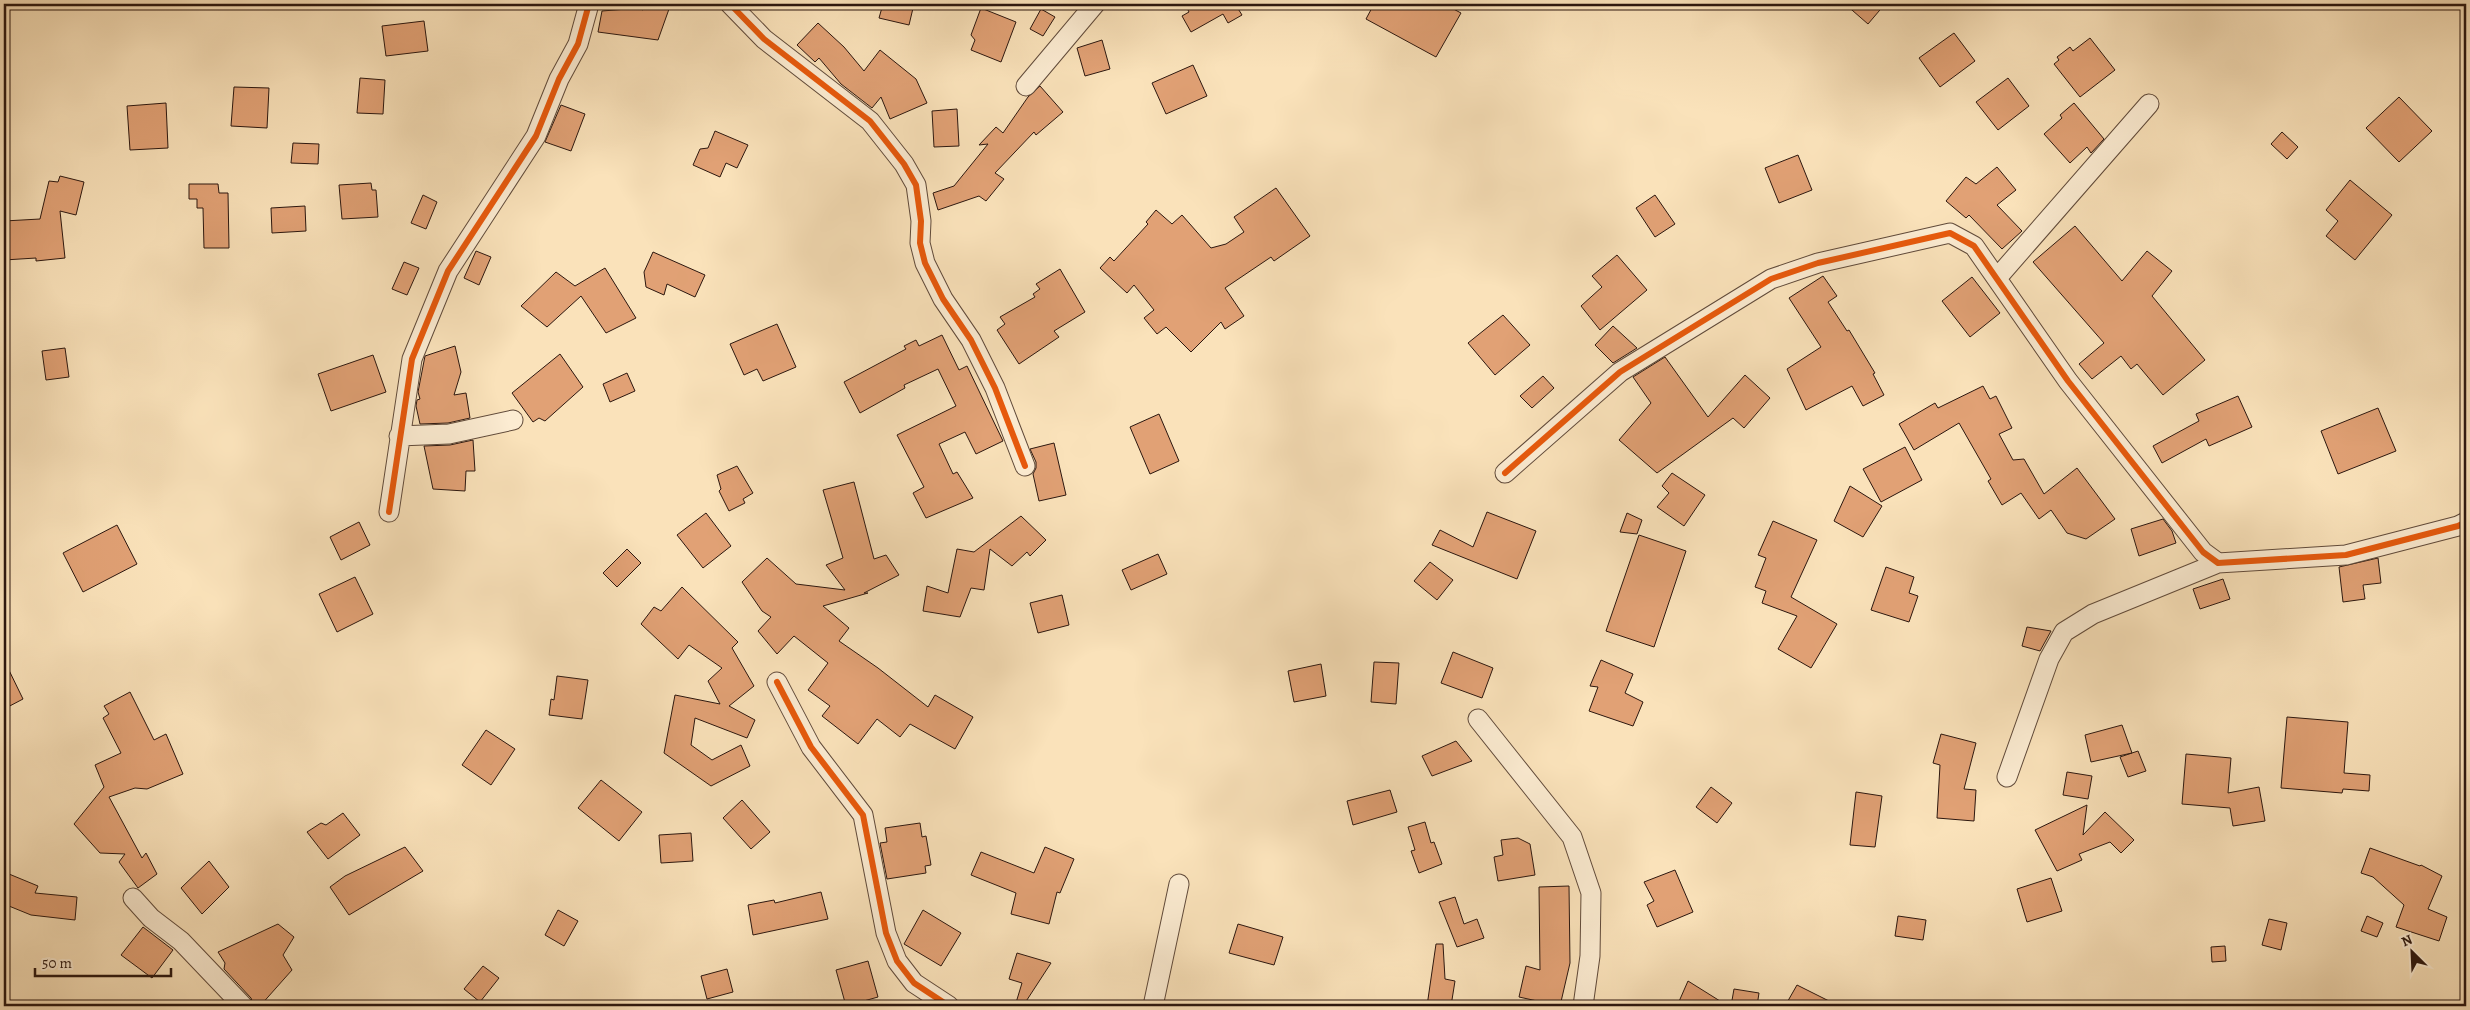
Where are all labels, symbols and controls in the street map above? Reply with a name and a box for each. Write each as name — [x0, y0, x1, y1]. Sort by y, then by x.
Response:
north arrow — [2388, 928, 2438, 978]
text: N — [2398, 930, 2415, 951]
scale bar — [35, 945, 171, 977]
text: 50 m — [42, 953, 72, 973]

